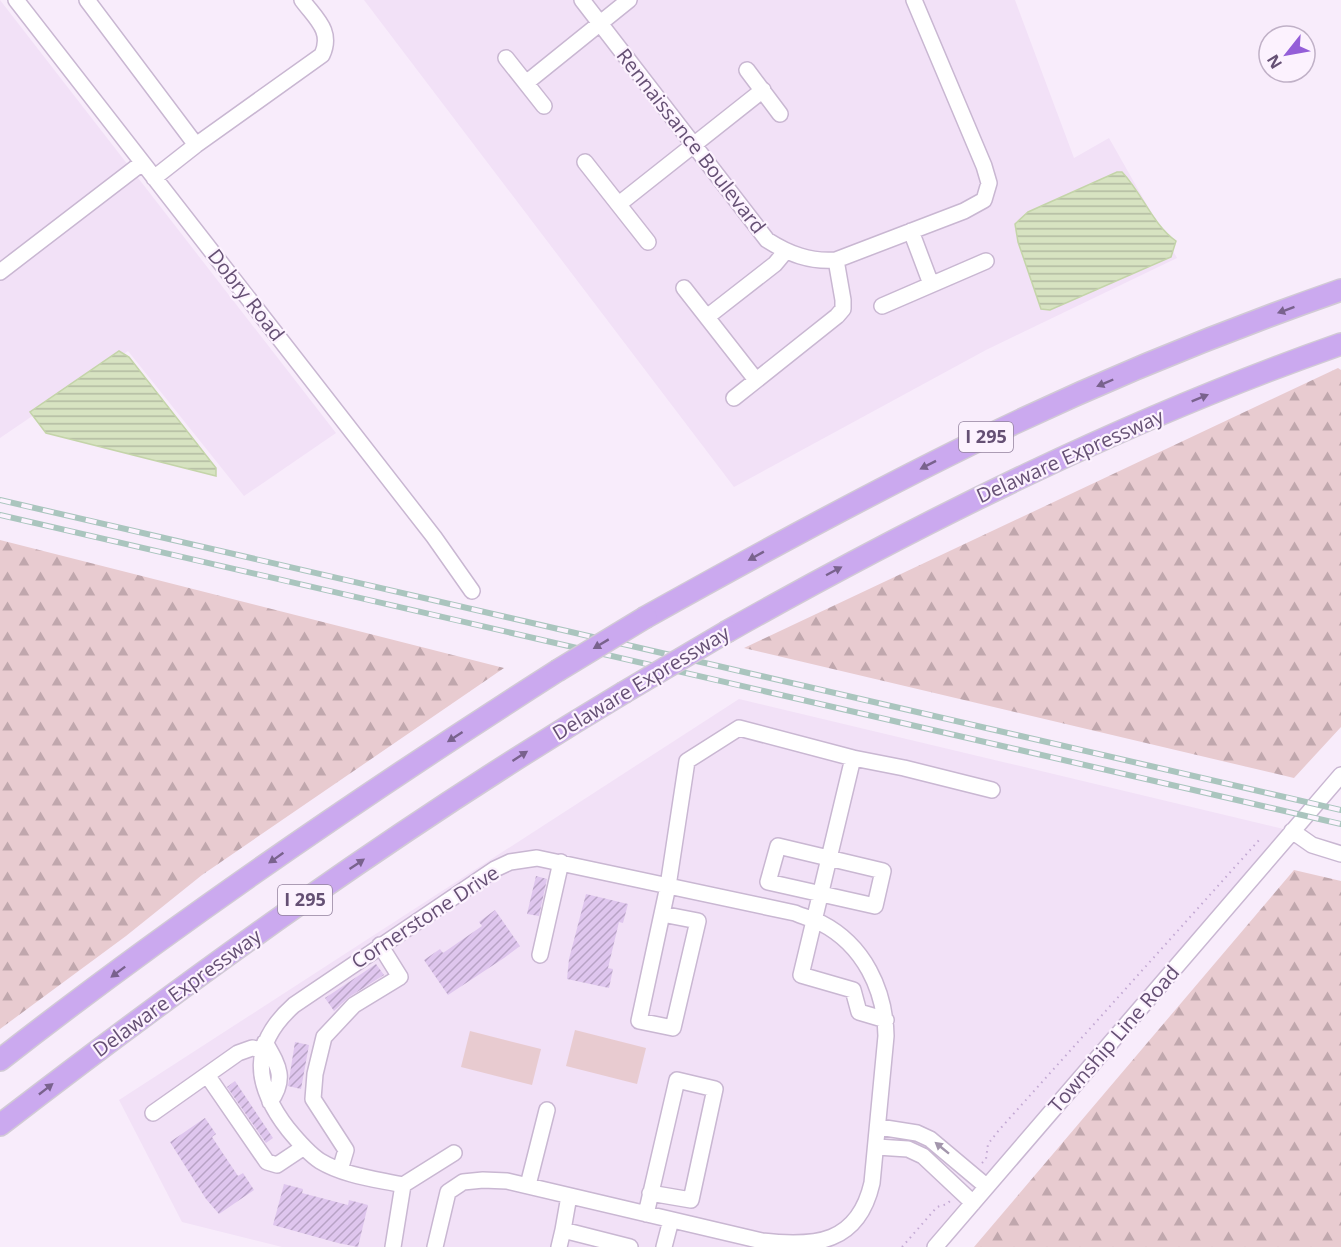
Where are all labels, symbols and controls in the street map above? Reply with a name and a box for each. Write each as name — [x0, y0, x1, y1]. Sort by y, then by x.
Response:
north arrow — [1257, 24, 1317, 84]
street label: Rennaissance Boulevard — [611, 43, 772, 239]
text: N — [1261, 50, 1287, 73]
street label: Dobry Road — [202, 243, 291, 346]
one-way arrow — [1277, 306, 1295, 315]
one-way arrow — [1097, 378, 1114, 387]
one-way arrow — [1191, 393, 1209, 402]
street label: Delaware Expressway — [972, 402, 1168, 509]
road number: I 295 — [959, 422, 1013, 452]
one-way arrow — [920, 460, 937, 470]
one-way arrow — [747, 551, 764, 561]
one-way arrow — [826, 566, 843, 576]
street label: Delaware Expressway — [547, 618, 735, 746]
one-way arrow — [593, 638, 609, 649]
one-way arrow — [447, 731, 463, 742]
one-way arrow — [511, 751, 528, 762]
one-way arrow — [268, 852, 284, 863]
street label: Cornerstone Drive — [346, 859, 504, 974]
one-way arrow — [349, 859, 365, 870]
road number: I 295 — [278, 885, 332, 915]
street label: Delaware Expressway — [87, 922, 267, 1063]
street label: Township Line Road — [1042, 959, 1185, 1118]
one-way arrow — [110, 966, 125, 978]
one-way arrow — [39, 1084, 54, 1096]
one-way arrow — [934, 1142, 950, 1155]

